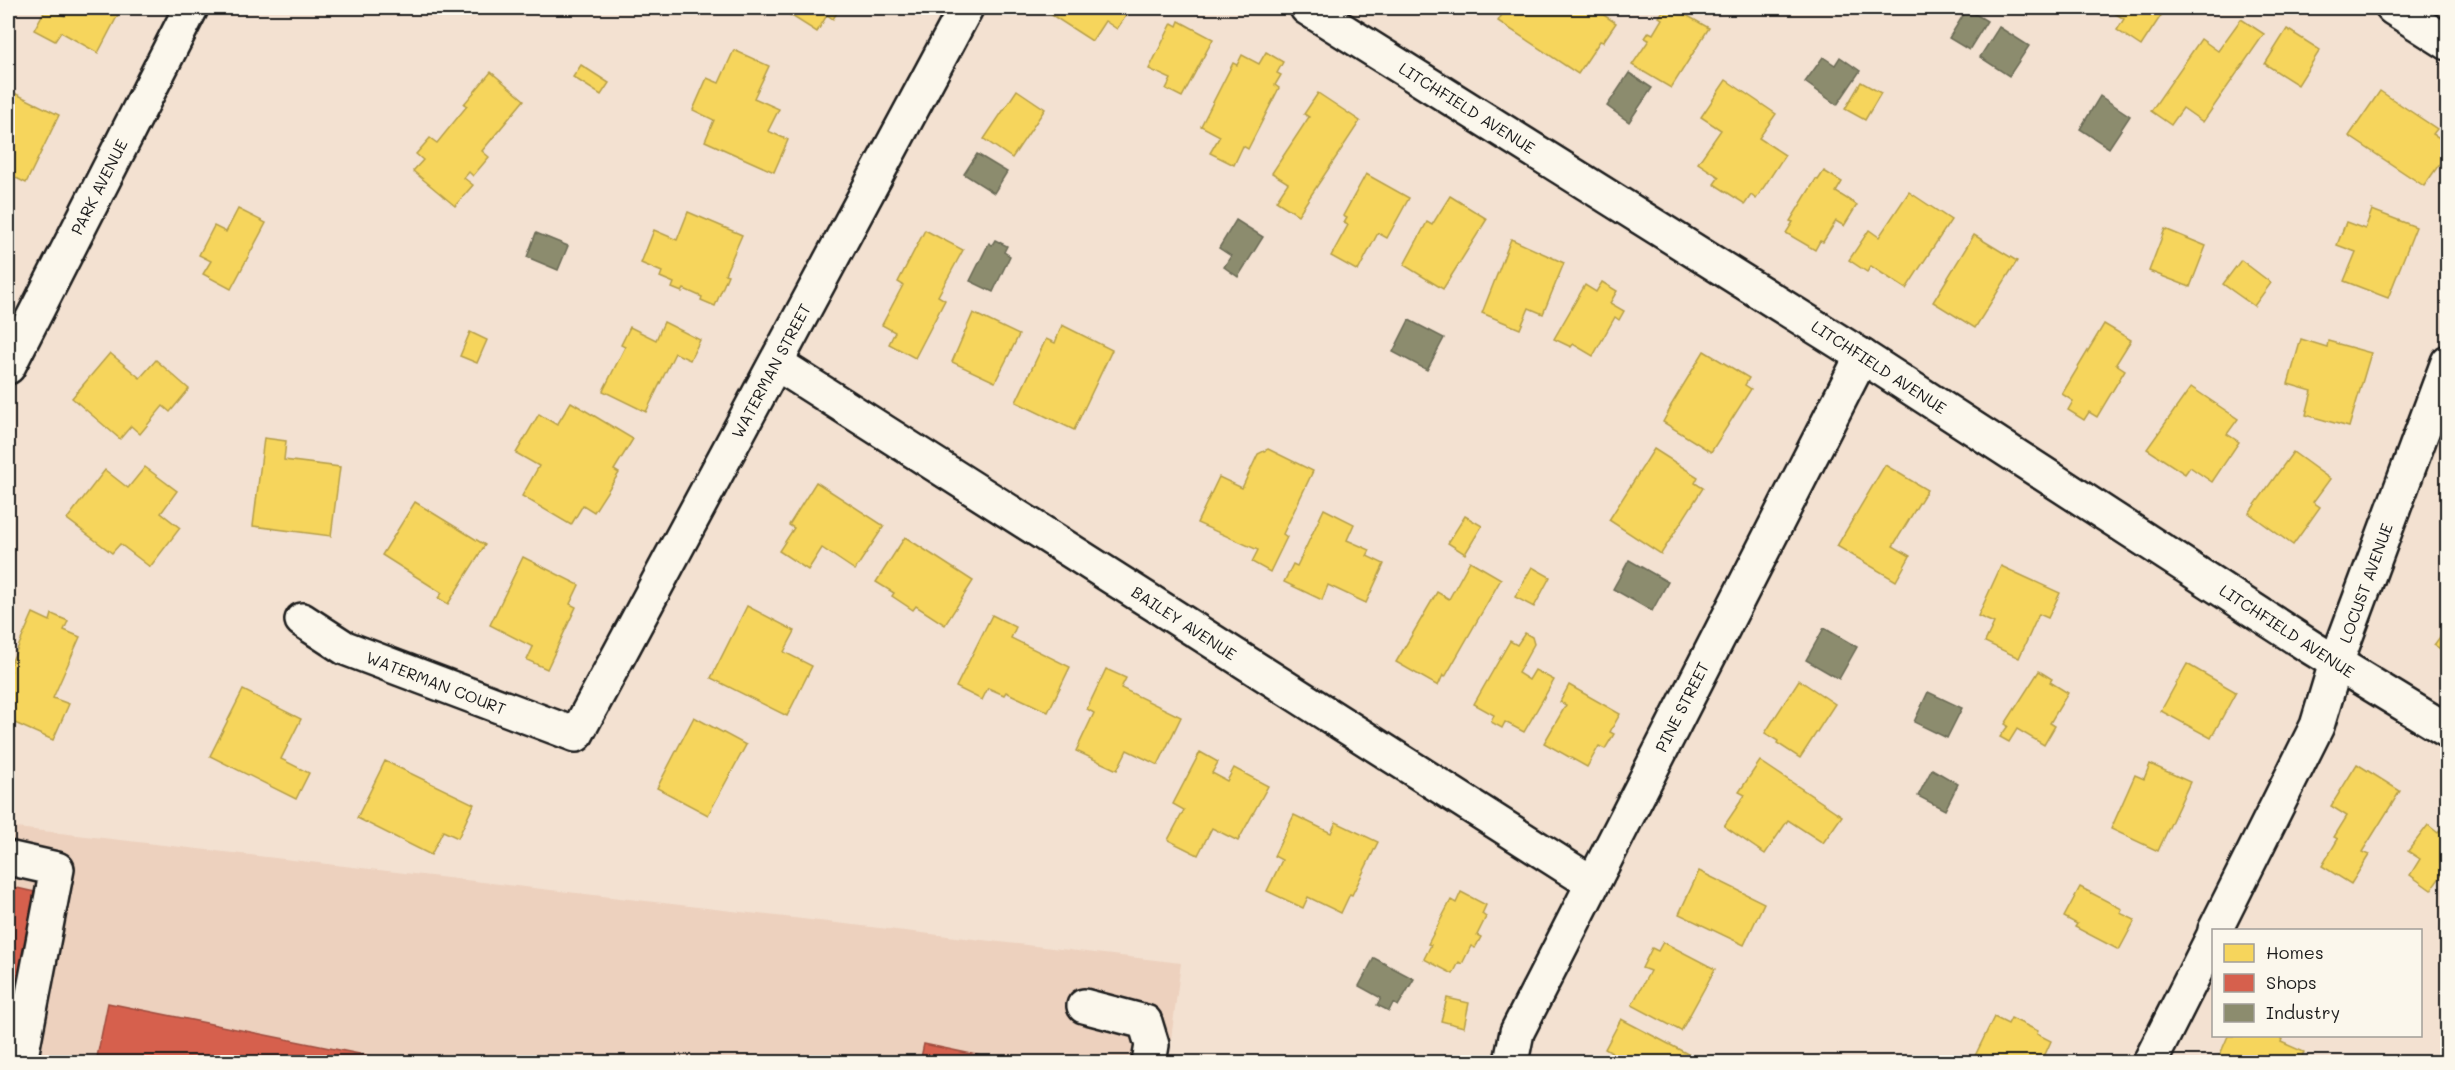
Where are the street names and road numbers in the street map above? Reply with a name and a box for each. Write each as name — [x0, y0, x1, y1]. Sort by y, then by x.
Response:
street label: LITCHFIELD AVENUE — [1395, 57, 1539, 158]
street label: PARK AVENUE — [65, 135, 132, 238]
street label: WATERMAN STREET — [726, 300, 815, 442]
street label: LITCHFIELD AVENUE — [1808, 315, 1951, 418]
street label: LOCUST AVENUE — [2334, 520, 2397, 646]
street label: LITCHFIELD AVENUE — [2216, 579, 2359, 682]
street label: BAILEY AVENUE — [1128, 581, 1241, 664]
street label: WATERMAN COURT — [363, 646, 509, 719]
street label: PINE STREET — [1650, 658, 1713, 755]

